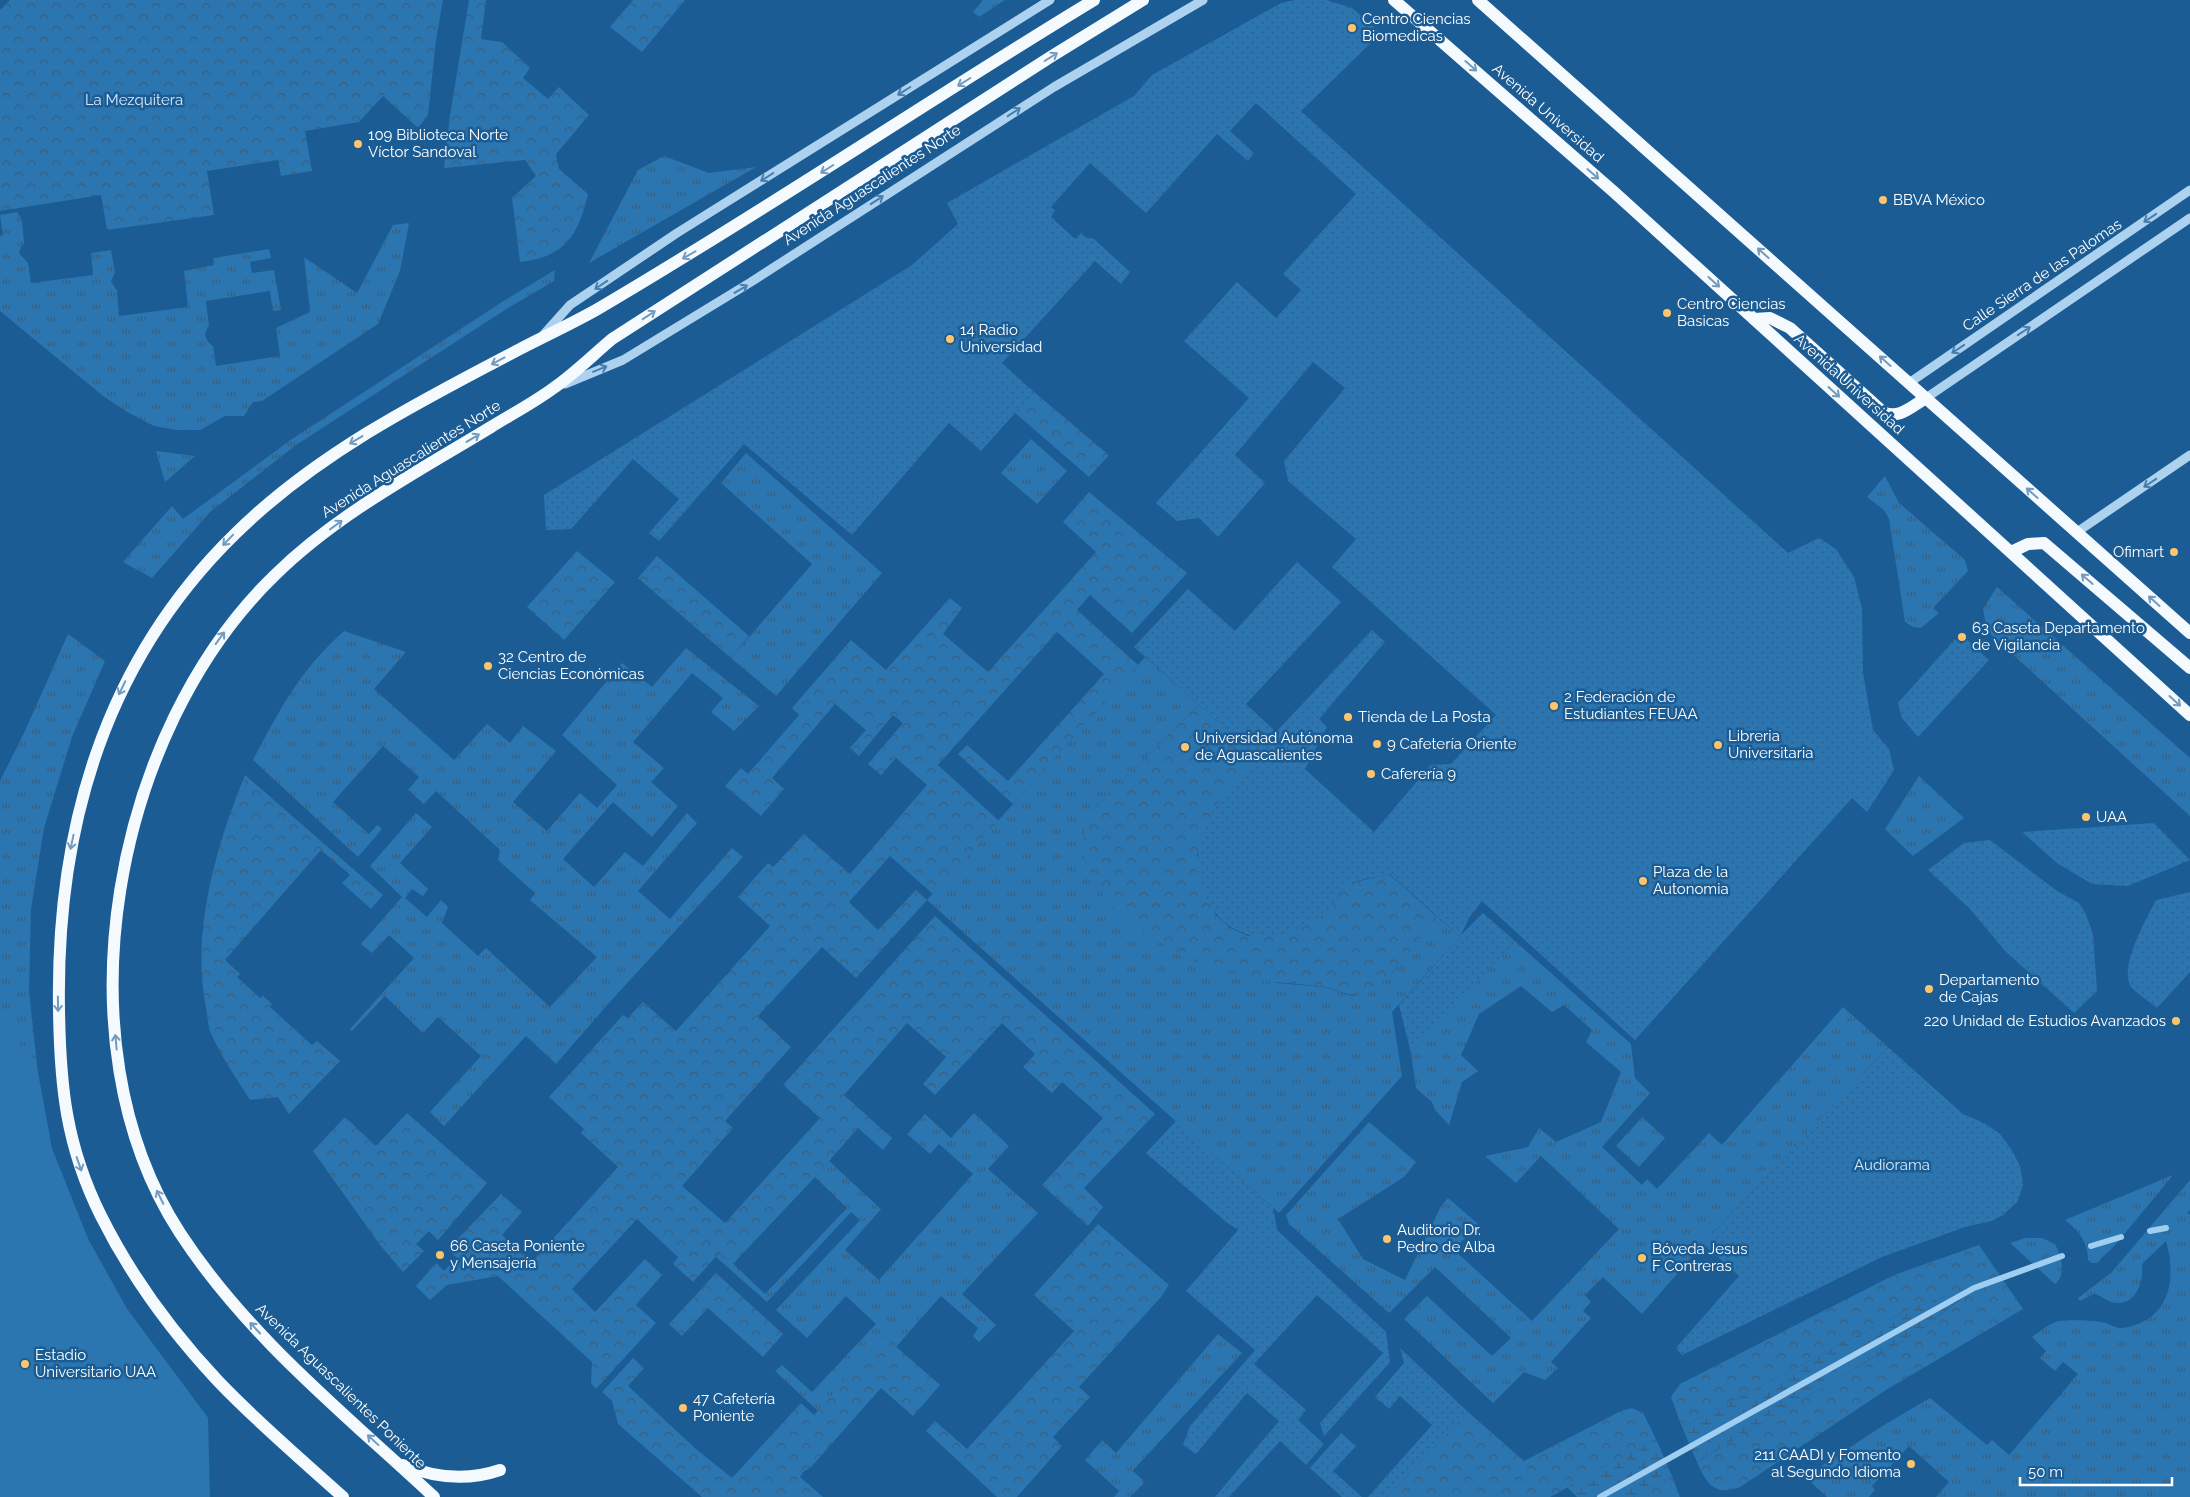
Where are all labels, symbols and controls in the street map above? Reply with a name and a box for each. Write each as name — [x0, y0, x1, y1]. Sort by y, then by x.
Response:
place label: Centro Ciencias Biomedicas — [1362, 10, 1471, 45]
marker: Centro Ciencias Biomedicas — [1346, 22, 1358, 34]
one-way arrow — [1043, 52, 1057, 62]
one-way arrow — [1464, 60, 1477, 72]
street label: Avenida Universidad — [1489, 60, 1607, 166]
one-way arrow — [957, 77, 971, 87]
one-way arrow — [898, 86, 912, 96]
park label: La Mezquitera — [85, 91, 183, 109]
one-way arrow — [1007, 107, 1021, 117]
street label: Avenida Aguascalientes Norte — [780, 121, 964, 249]
place label: 109 Biblioteca Norte Víctor Sandoval — [368, 126, 508, 161]
marker: 109 Biblioteca Norte Víctor Sandoval — [352, 138, 364, 150]
one-way arrow — [820, 165, 834, 175]
one-way arrow — [1586, 168, 1599, 179]
one-way arrow — [760, 172, 774, 182]
place label: BBVA México — [1893, 191, 1985, 209]
marker: BBVA México — [1877, 194, 1889, 206]
one-way arrow — [870, 195, 884, 205]
one-way arrow — [2143, 213, 2157, 223]
street label: Calle Sierra de las Palomas — [1959, 215, 2125, 335]
one-way arrow — [1757, 248, 1770, 259]
one-way arrow — [682, 251, 697, 261]
one-way arrow — [1707, 276, 1720, 288]
one-way arrow — [594, 279, 608, 290]
one-way arrow — [734, 283, 748, 293]
place label: Centro Ciencias Basicas — [1677, 295, 1786, 330]
marker: Centro Ciencias Basicas — [1661, 307, 1673, 319]
one-way arrow — [642, 310, 656, 320]
place label: 14 Radio Universidad — [960, 321, 1042, 356]
one-way arrow — [2017, 326, 2031, 336]
street label: Avenida Universidad — [1790, 330, 1908, 438]
marker: 14 Radio Universidad — [944, 333, 956, 345]
one-way arrow — [1951, 344, 1965, 354]
one-way arrow — [491, 356, 505, 366]
one-way arrow — [1878, 356, 1891, 367]
one-way arrow — [592, 364, 607, 373]
one-way arrow — [1827, 386, 1840, 397]
street label: Avenida Aguascalientes Norte — [318, 396, 504, 522]
one-way arrow — [465, 432, 479, 442]
one-way arrow — [350, 436, 364, 446]
one-way arrow — [2143, 478, 2157, 488]
one-way arrow — [2026, 487, 2039, 498]
one-way arrow — [328, 520, 342, 530]
one-way arrow — [222, 534, 235, 546]
place label: Ofimart — [2113, 543, 2164, 561]
marker: Ofimart — [2168, 546, 2180, 558]
one-way arrow — [2080, 574, 2093, 585]
one-way arrow — [2147, 595, 2160, 607]
place label: 63 Caseta Departamento de Vigilancia — [1972, 619, 2145, 654]
one-way arrow — [215, 631, 225, 645]
marker: 63 Caseta Departamento de Vigilancia — [1956, 631, 1968, 643]
place label: 32 Centro de Ciencias Económicas — [498, 648, 644, 683]
marker: 32 Centro de Ciencias Económicas — [482, 660, 494, 672]
one-way arrow — [117, 680, 126, 695]
place label: 2 Federación de Estudiantes FEUAA — [1564, 688, 1698, 723]
one-way arrow — [2168, 695, 2181, 707]
marker: 2 Federación de Estudiantes FEUAA — [1548, 700, 1560, 712]
place label: Tienda de La Posta — [1358, 708, 1491, 726]
marker: Tienda de La Posta — [1342, 711, 1354, 723]
place label: Libreria Universitaria — [1728, 727, 1813, 762]
place label: Universidad Autónoma de Aguascalientes — [1195, 729, 1353, 764]
place label: 9 Cafetería Oriente — [1387, 735, 1517, 753]
marker: 9 Cafetería Oriente — [1371, 738, 1383, 750]
marker: Libreria Universitaria — [1712, 739, 1724, 751]
marker: Universidad Autónoma de Aguascalientes — [1179, 741, 1191, 753]
place label: Caferería 9 — [1381, 765, 1456, 783]
marker: Caferería 9 — [1365, 768, 1377, 780]
place label: UAA — [2096, 808, 2127, 826]
marker: UAA — [2080, 811, 2092, 823]
one-way arrow — [67, 834, 76, 850]
place label: Plaza de la Autonomia — [1653, 863, 1729, 898]
marker: Plaza de la Autonomia — [1637, 875, 1649, 887]
place label: Departamento de Cajas — [1939, 971, 2040, 1006]
marker: Departamento de Cajas — [1923, 983, 1935, 995]
one-way arrow — [54, 995, 63, 1011]
place label: 220 Unidad de Estudios Avanzados — [1924, 1012, 2166, 1030]
marker: 220 Unidad de Estudios Avanzados — [2170, 1015, 2182, 1027]
one-way arrow — [111, 1034, 121, 1050]
one-way arrow — [75, 1156, 84, 1171]
park label: Audiorama — [1854, 1156, 1930, 1174]
one-way arrow — [154, 1190, 164, 1205]
place label: Auditorio Dr. Pedro de Alba — [1397, 1221, 1495, 1256]
marker: Auditorio Dr. Pedro de Alba — [1381, 1233, 1393, 1245]
place label: 66 Caseta Poniente y Mensajería — [450, 1237, 585, 1272]
place label: Bóveda Jesus F Contreras — [1652, 1240, 1747, 1275]
marker: 66 Caseta Poniente y Mensajería — [434, 1249, 446, 1261]
marker: Bóveda Jesus F Contreras — [1636, 1252, 1648, 1264]
street label: Avenida Aguascalientes Poniente — [252, 1300, 430, 1472]
one-way arrow — [249, 1322, 261, 1335]
place label: Estadio Universitario UAA — [35, 1346, 156, 1381]
marker: Estadio Universitario UAA — [19, 1358, 31, 1370]
place label: 47 Cafetería Poniente — [693, 1390, 775, 1425]
marker: 47 Cafetería Poniente — [677, 1402, 689, 1414]
one-way arrow — [366, 1434, 379, 1446]
place label: 211 CAADI y Fomento al Segundo Idioma — [1754, 1446, 1901, 1481]
scale bar — [2020, 1454, 2172, 1486]
marker: 211 CAADI y Fomento al Segundo Idioma — [1905, 1458, 1917, 1470]
text: 50 m — [2028, 1463, 2063, 1481]

